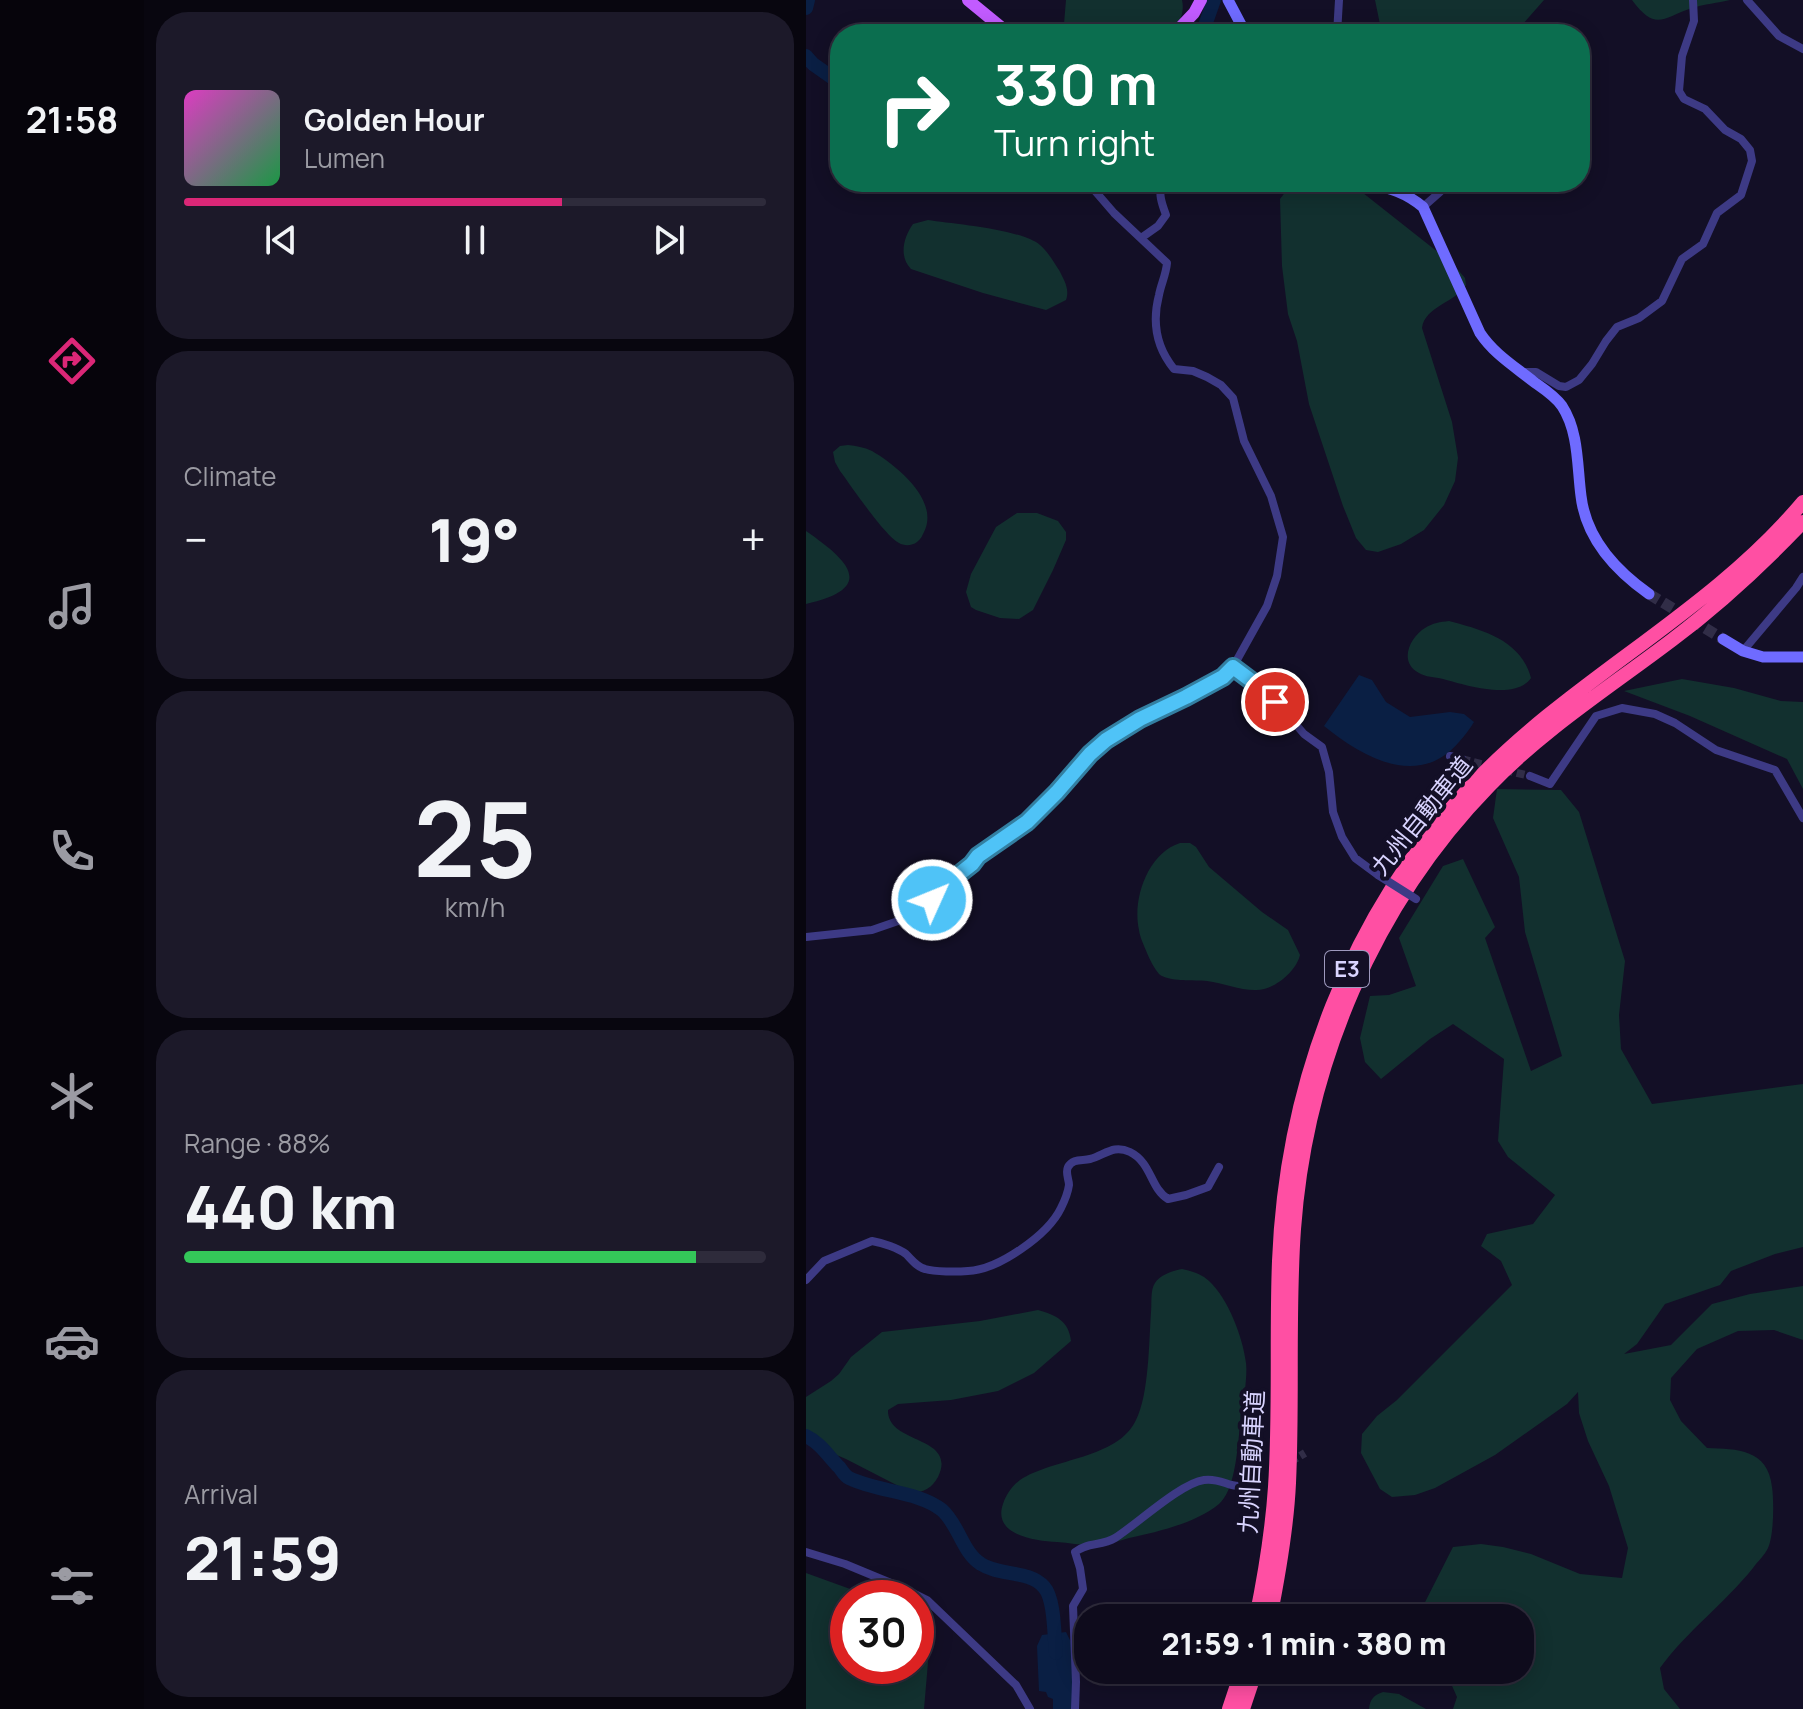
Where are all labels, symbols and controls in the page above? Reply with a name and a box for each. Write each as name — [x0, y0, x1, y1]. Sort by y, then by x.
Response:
text: 330 m — [994, 45, 1158, 122]
icon: right — [862, 56, 966, 160]
text: 21:58 — [26, 95, 118, 144]
text: Golden Hour — [304, 99, 485, 140]
text: Turn right — [994, 118, 1155, 167]
text: Lumen — [304, 140, 385, 176]
icon: previous — [259, 218, 303, 262]
icon: pause — [453, 218, 497, 262]
icon: next — [647, 218, 691, 262]
icon: directions — [44, 333, 100, 389]
text: Climate — [184, 458, 276, 494]
text: 19° — [428, 498, 520, 580]
text: − — [184, 509, 208, 569]
text: + — [741, 509, 766, 569]
icon: music — [44, 578, 100, 634]
pin — [1241, 668, 1309, 736]
icon: arrive — [1253, 680, 1297, 724]
street label: 九州自動車道 — [1363, 749, 1479, 881]
text: 25 — [414, 766, 536, 908]
icon: phone — [44, 823, 100, 879]
position arrow — [890, 858, 974, 942]
text: km/h — [445, 889, 505, 925]
road number: E3 — [1325, 951, 1369, 987]
icon: climate — [44, 1068, 100, 1124]
text: Range · 88% — [184, 1125, 331, 1161]
text: 440 km — [184, 1165, 397, 1247]
icon: car — [44, 1313, 100, 1369]
street label: 九州自動車道 — [1230, 1389, 1271, 1535]
text: Arrival — [184, 1476, 258, 1512]
text: 21:59 — [184, 1516, 342, 1598]
icon: filters — [44, 1558, 100, 1614]
speed limit sign: 30 — [830, 1580, 934, 1684]
text: 21:59 · 1 min · 380 m — [1162, 1623, 1446, 1664]

